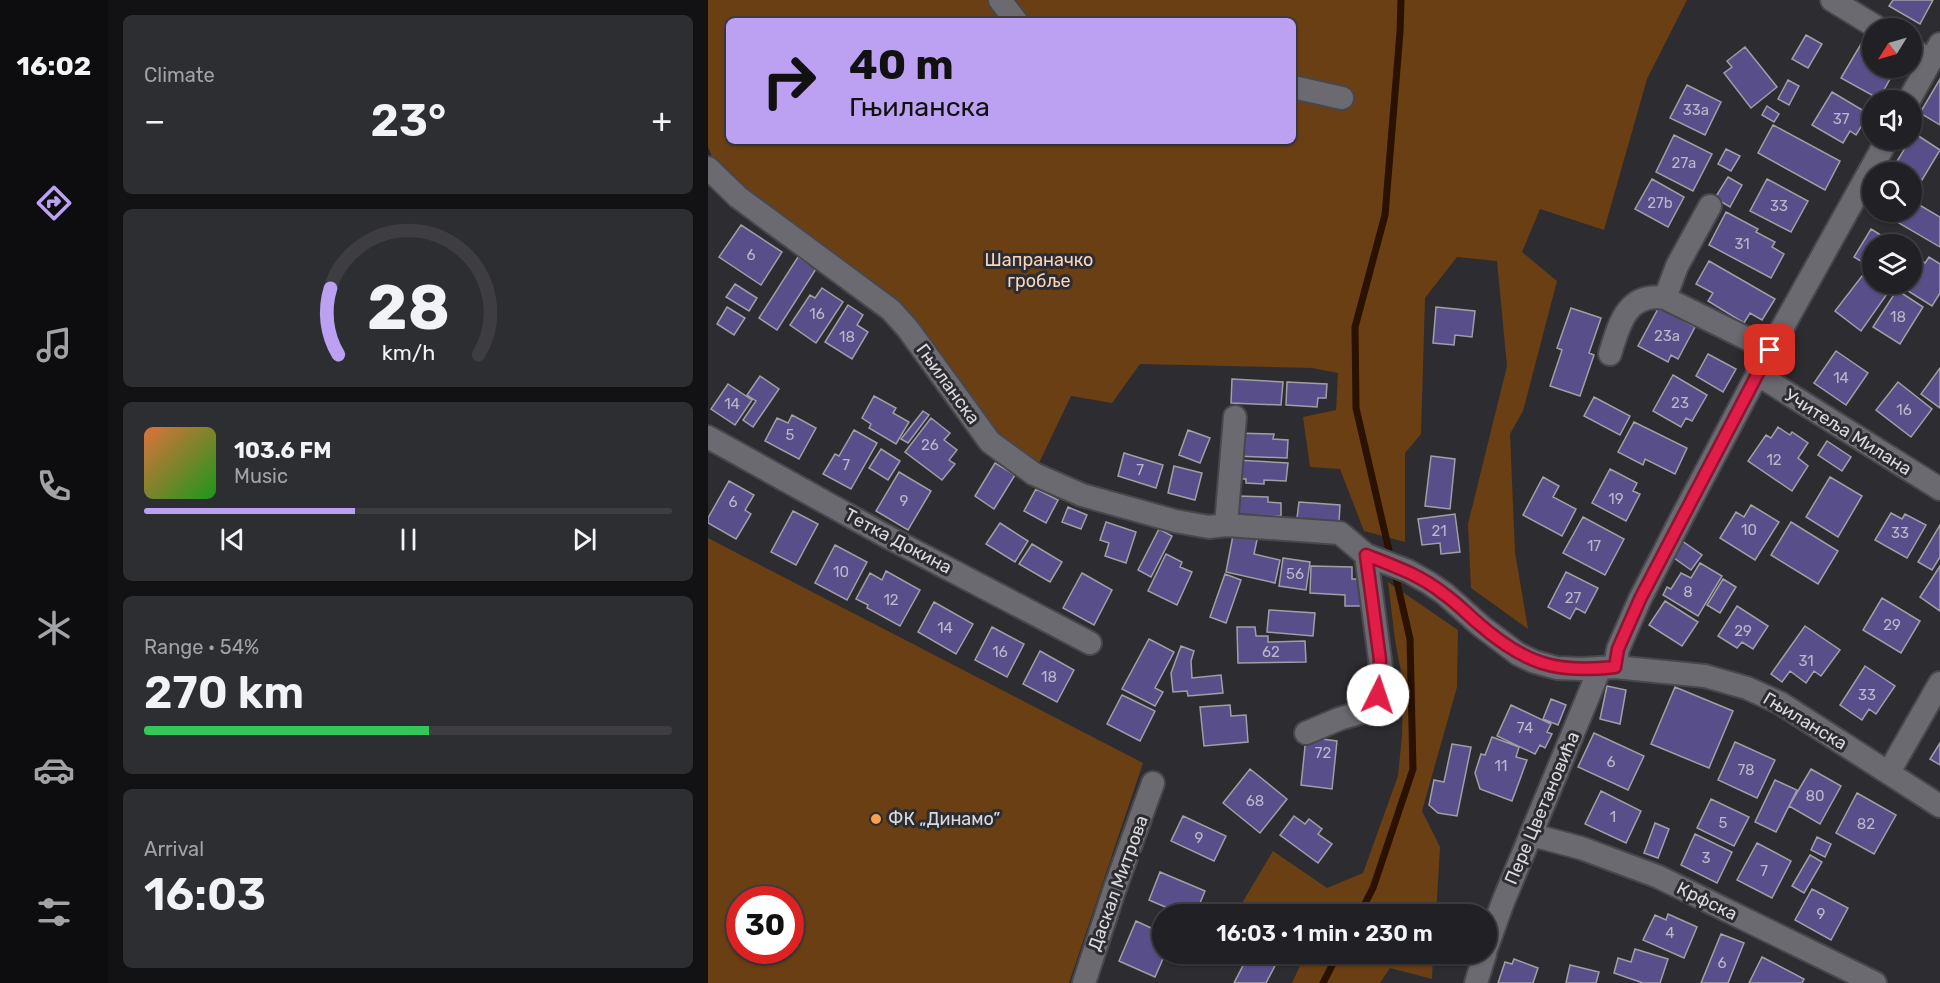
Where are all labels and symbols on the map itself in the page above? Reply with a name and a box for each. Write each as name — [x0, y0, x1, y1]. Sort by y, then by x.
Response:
north arrow — [1862, 18, 1922, 78]
house number: 33a — [1683, 101, 1709, 119]
house number: 37 — [1833, 110, 1850, 128]
house number: 27a — [1672, 154, 1696, 172]
house number: 27b — [1647, 194, 1673, 212]
house number: 33 — [1770, 197, 1788, 215]
house number: 31 — [1734, 235, 1750, 253]
house number: 6 — [746, 246, 756, 264]
park label: Шапраначко гробље — [985, 249, 1093, 292]
house number: 16 — [809, 305, 825, 323]
house number: 18 — [1890, 308, 1906, 326]
pin — [1744, 324, 1795, 375]
house number: 23a — [1654, 327, 1680, 345]
house number: 18 — [839, 328, 855, 346]
street label: Гњиланска — [911, 340, 985, 428]
house number: 14 — [1833, 369, 1849, 387]
street label: Учитеља Милана — [1780, 384, 1916, 480]
house number: 23 — [1671, 394, 1689, 412]
house number: 14 — [724, 395, 740, 413]
house number: 16 — [1896, 401, 1912, 419]
house number: 5 — [786, 426, 795, 444]
house number: 26 — [921, 436, 939, 454]
house number: 12 — [1766, 451, 1782, 469]
house number: 7 — [842, 456, 850, 474]
house number: 7 — [1136, 461, 1144, 479]
house number: 19 — [1608, 490, 1624, 508]
house number: 9 — [900, 492, 909, 510]
house number: 6 — [728, 493, 738, 511]
street label: Тетка Докина — [841, 504, 955, 578]
house number: 10 — [1741, 521, 1757, 539]
house number: 21 — [1431, 522, 1447, 540]
house number: 33 — [1891, 524, 1909, 542]
house number: 17 — [1587, 537, 1601, 555]
house number: 10 — [833, 563, 849, 581]
house number: 56 — [1286, 565, 1304, 583]
house number: 8 — [1683, 583, 1693, 601]
house number: 27 — [1565, 589, 1582, 607]
house number: 12 — [883, 591, 899, 609]
house number: 29 — [1883, 616, 1901, 634]
house number: 14 — [937, 619, 953, 637]
house number: 29 — [1734, 622, 1752, 640]
house number: 16 — [992, 643, 1008, 661]
house number: 62 — [1262, 643, 1280, 661]
house number: 31 — [1798, 652, 1814, 670]
position arrow — [1346, 663, 1410, 727]
house number: 18 — [1041, 668, 1057, 686]
house number: 33 — [1858, 686, 1876, 704]
street label: Гњиланска — [1759, 687, 1851, 755]
house number: 74 — [1517, 719, 1533, 737]
street label: Пере Цветановића — [1500, 728, 1584, 888]
house number: 72 — [1315, 744, 1331, 762]
house number: 6 — [1606, 753, 1616, 771]
house number: 11 — [1495, 757, 1507, 775]
house number: 78 — [1737, 761, 1755, 779]
house number: 80 — [1805, 787, 1825, 805]
house number: 68 — [1246, 792, 1264, 810]
place label: ФК „Динамо” — [888, 808, 1000, 830]
house number: 1 — [1610, 808, 1616, 826]
marker: ФК „Динамо” — [869, 812, 883, 826]
street label: Даскал Митрова — [1083, 812, 1153, 954]
house number: 5 — [1719, 814, 1728, 832]
house number: 82 — [1857, 815, 1875, 833]
house number: 9 — [1195, 829, 1204, 847]
house number: 3 — [1701, 849, 1711, 867]
house number: 7 — [1760, 862, 1768, 880]
street label: Крфска — [1673, 877, 1741, 925]
speed limit sign: 30 — [726, 886, 804, 964]
house number: 9 — [1817, 905, 1826, 923]
house number: 4 — [1665, 924, 1675, 942]
house number: 6 — [1717, 954, 1727, 972]

